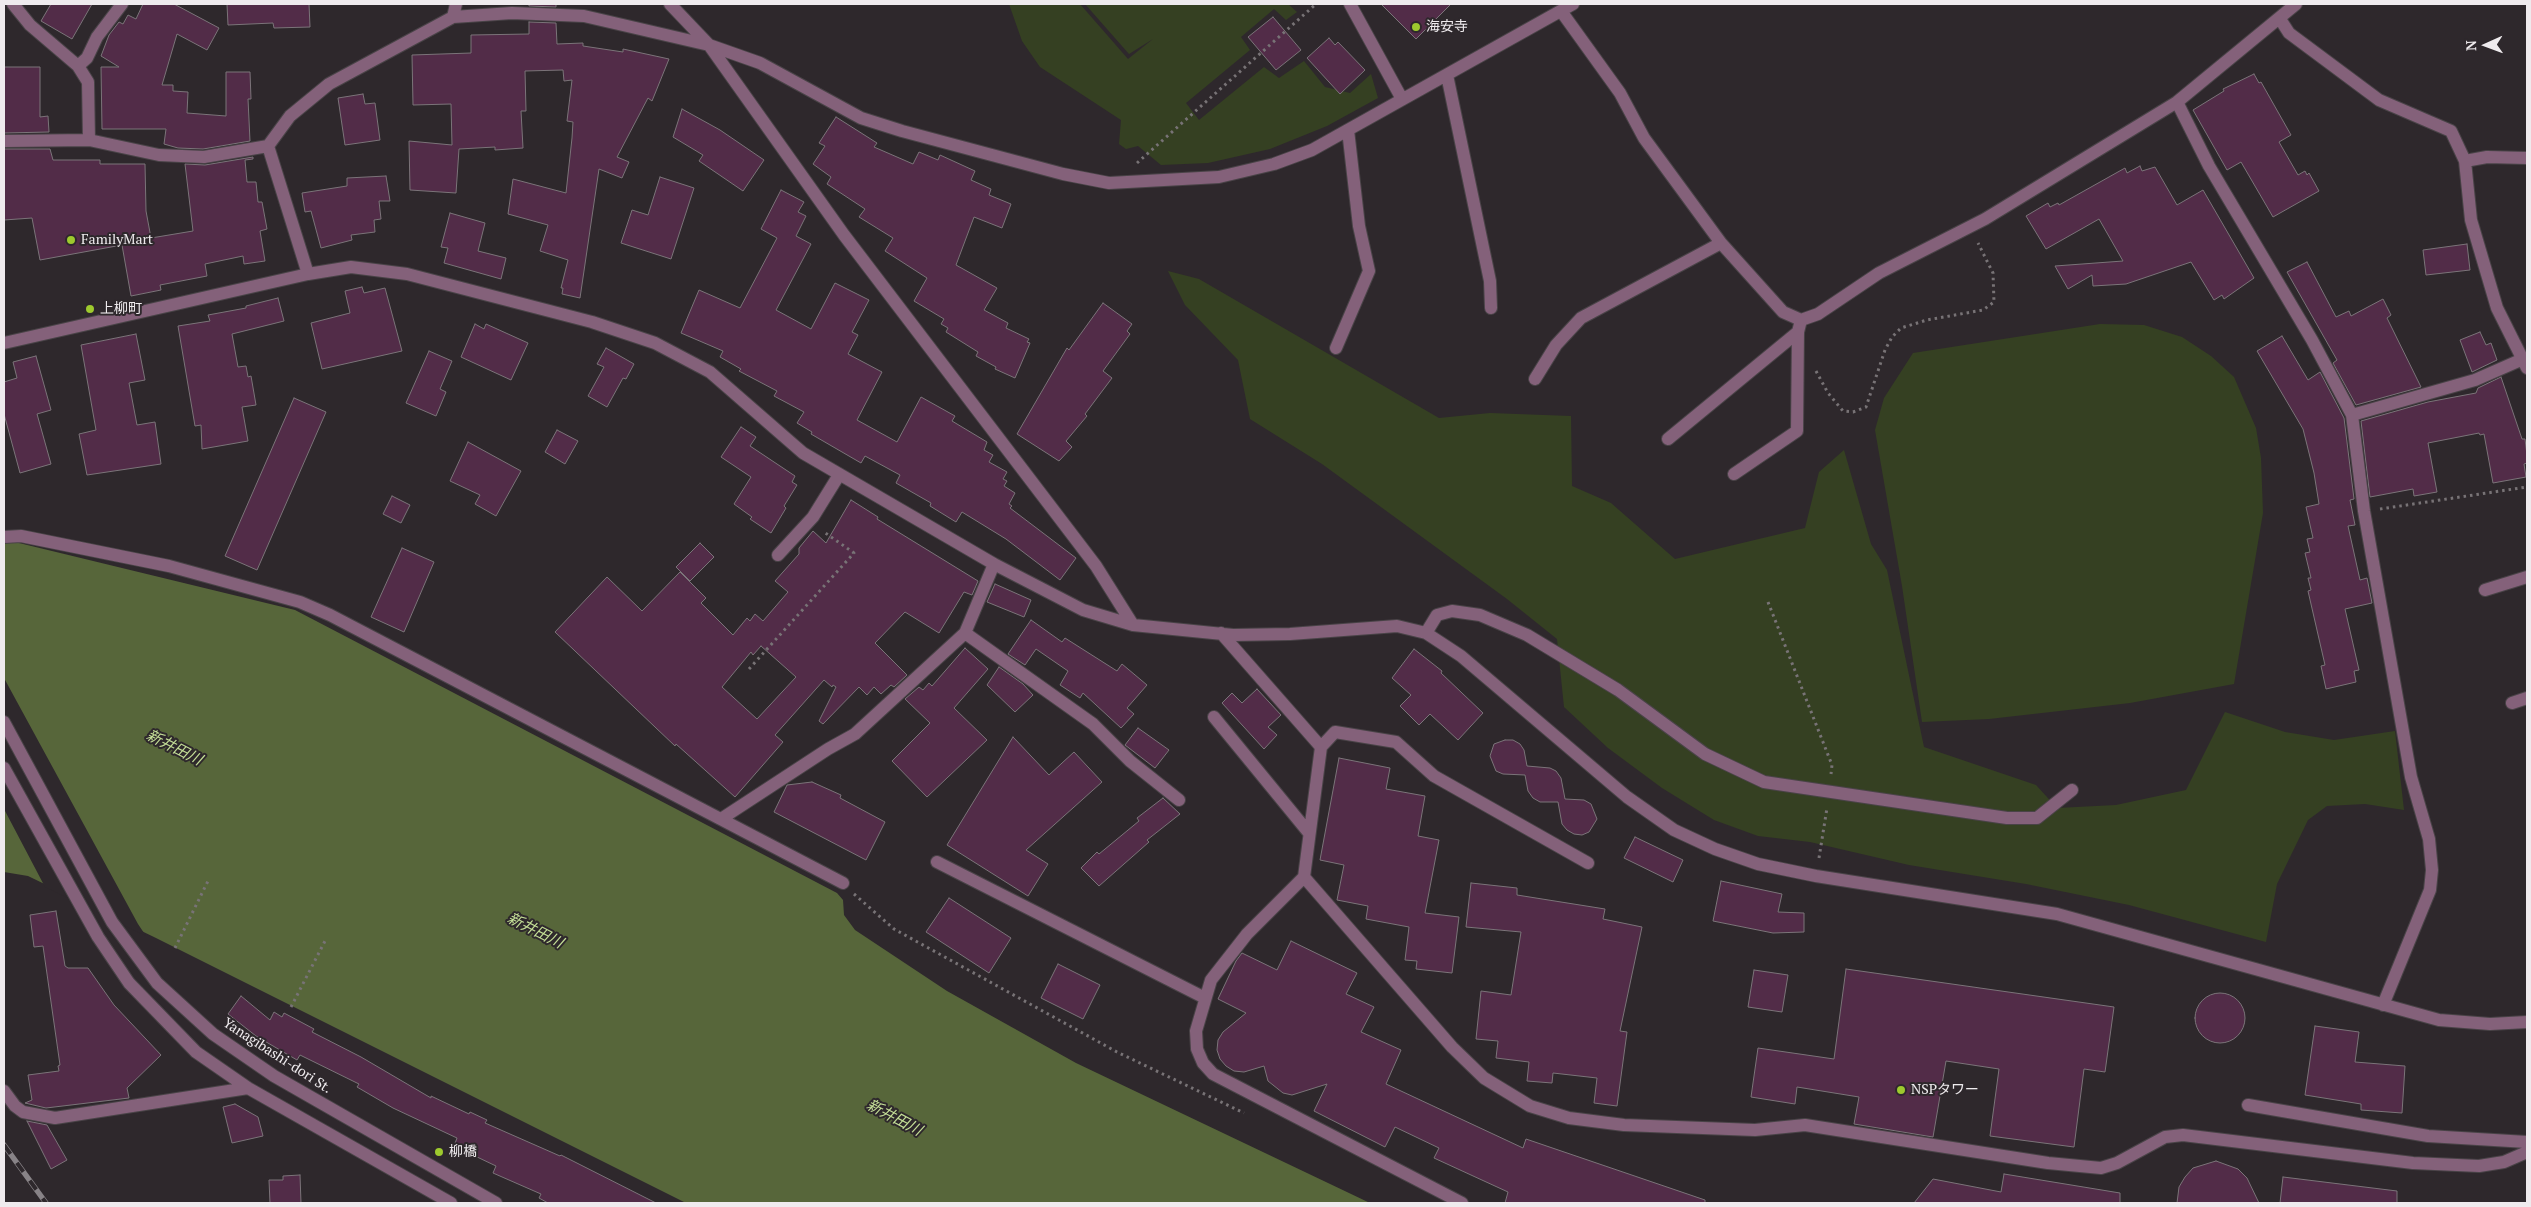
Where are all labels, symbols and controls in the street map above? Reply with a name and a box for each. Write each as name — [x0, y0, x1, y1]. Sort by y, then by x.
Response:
place label: 海安寺 — [1426, 19, 1468, 35]
north arrow — [2461, 20, 2511, 70]
marker: 海安寺 — [1410, 21, 1422, 33]
text: N — [2461, 40, 2480, 51]
place label: FamilyMart — [81, 232, 153, 248]
marker: FamilyMart — [65, 234, 77, 246]
place label: 上柳町 — [100, 301, 142, 317]
marker: 上柳町 — [84, 303, 96, 315]
water label: 新井田川 — [143, 726, 205, 770]
water label: 新井田川 — [504, 909, 566, 953]
street label: Yanagibashi-dori St. — [220, 1015, 334, 1097]
place label: NSPタワー — [1911, 1082, 1979, 1098]
marker: NSPタワー — [1895, 1084, 1907, 1096]
water label: 新井田川 — [863, 1096, 925, 1140]
place label: 柳橋 — [449, 1144, 477, 1160]
marker: 柳橋 — [433, 1146, 445, 1158]

